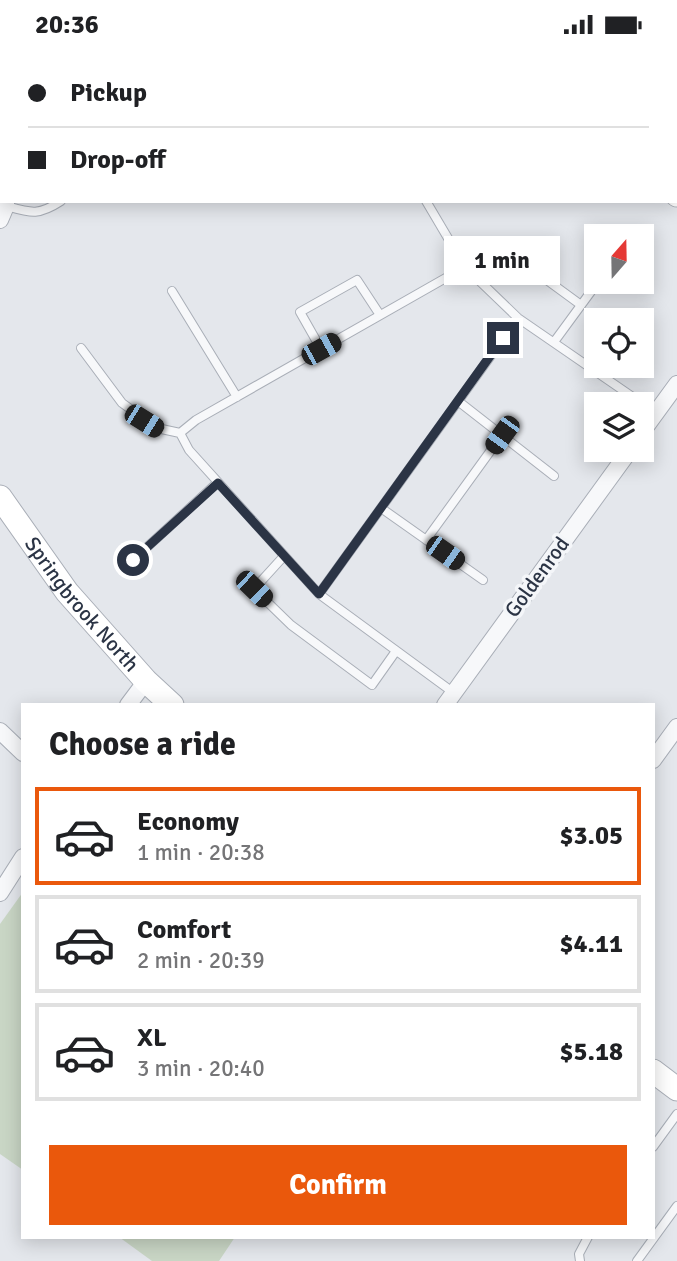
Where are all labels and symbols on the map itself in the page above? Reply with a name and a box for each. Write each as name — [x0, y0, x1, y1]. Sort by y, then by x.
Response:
north arrow — [584, 224, 654, 294]
callout: 1 min — [445, 237, 561, 285]
route end — [487, 322, 519, 354]
car — [298, 330, 345, 368]
car — [121, 401, 168, 441]
car — [482, 412, 523, 458]
street label: Springbrook North — [19, 532, 145, 677]
car — [422, 532, 469, 574]
street label: Goldenrod — [499, 532, 575, 622]
route start — [117, 544, 149, 576]
car — [232, 567, 277, 611]

